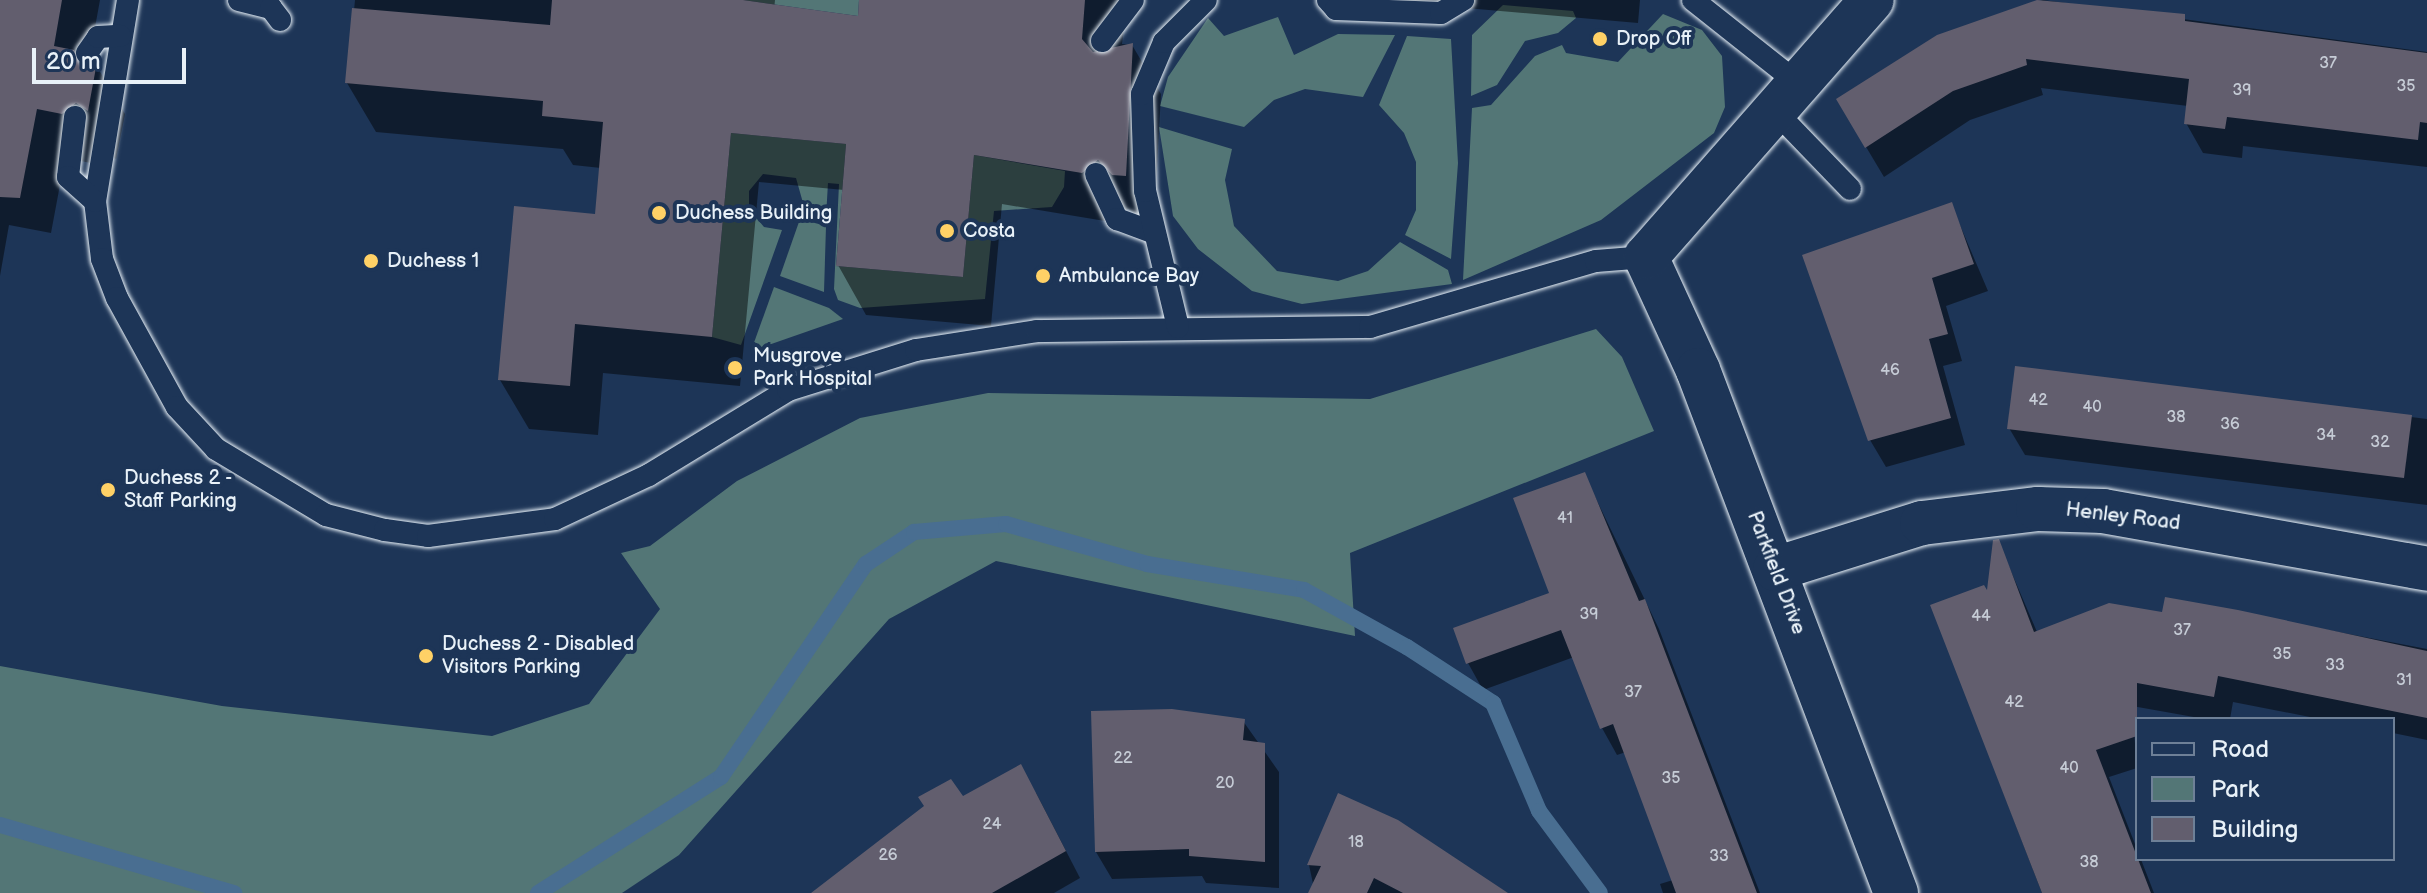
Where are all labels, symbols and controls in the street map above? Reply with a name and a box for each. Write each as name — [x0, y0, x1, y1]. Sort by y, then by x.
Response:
place label: Drop Off — [1616, 27, 1692, 51]
marker: Drop Off — [1591, 30, 1609, 48]
scale bar — [36, 32, 190, 82]
text: 20 m — [46, 47, 101, 76]
house number: 37 — [2319, 54, 2337, 74]
house number: 35 — [2396, 77, 2416, 97]
house number: 39 — [2232, 81, 2252, 101]
place label: Duchess Building — [675, 201, 832, 225]
marker: Duchess Building — [650, 204, 668, 222]
place label: Costa — [963, 219, 1015, 243]
marker: Costa — [938, 222, 956, 240]
place label: Duchess 1 — [387, 249, 479, 273]
marker: Duchess 1 — [362, 252, 380, 270]
place label: Ambulance Bay — [1059, 264, 1199, 288]
marker: Ambulance Bay — [1034, 267, 1052, 285]
place label: Musgrove Park Hospital — [753, 344, 872, 391]
marker: Musgrove Park Hospital — [724, 357, 746, 379]
house number: 46 — [1880, 361, 1900, 381]
house number: 42 — [2028, 391, 2048, 411]
house number: 40 — [2082, 398, 2102, 418]
house number: 38 — [2166, 408, 2186, 428]
house number: 36 — [2220, 415, 2240, 435]
house number: 34 — [2316, 426, 2336, 446]
house number: 32 — [2370, 433, 2390, 453]
place label: Duchess 2 - Staff Parking — [124, 466, 237, 513]
marker: Duchess 2 - Staff Parking — [99, 481, 117, 499]
street label: Henley Road — [2064, 498, 2182, 536]
street label: Parkfield Drive — [1742, 508, 1810, 638]
house number: 41 — [1557, 509, 1573, 529]
house number: 39 — [1579, 605, 1599, 625]
house number: 44 — [1971, 607, 1991, 627]
house number: 37 — [2173, 621, 2191, 641]
place label: Duchess 2 - Disabled Visitors Parking — [442, 632, 636, 679]
house number: 35 — [2272, 645, 2292, 665]
marker: Duchess 2 - Disabled Visitors Parking — [417, 647, 435, 665]
house number: 33 — [2325, 656, 2345, 676]
house number: 31 — [2396, 671, 2412, 691]
house number: 37 — [1624, 683, 1642, 703]
house number: 42 — [2004, 693, 2024, 713]
legend — [2135, 717, 2395, 861]
text: Road — [2211, 735, 2269, 764]
house number: 22 — [1114, 749, 1132, 769]
house number: 40 — [2059, 759, 2079, 779]
house number: 35 — [1661, 769, 1681, 789]
house number: 20 — [1216, 774, 1234, 794]
text: Park — [2211, 775, 2259, 804]
house number: 24 — [983, 815, 1001, 835]
text: Building — [2211, 815, 2298, 844]
house number: 18 — [1348, 833, 1364, 853]
house number: 26 — [878, 846, 898, 866]
house number: 33 — [1709, 847, 1729, 867]
house number: 38 — [2079, 853, 2099, 873]

